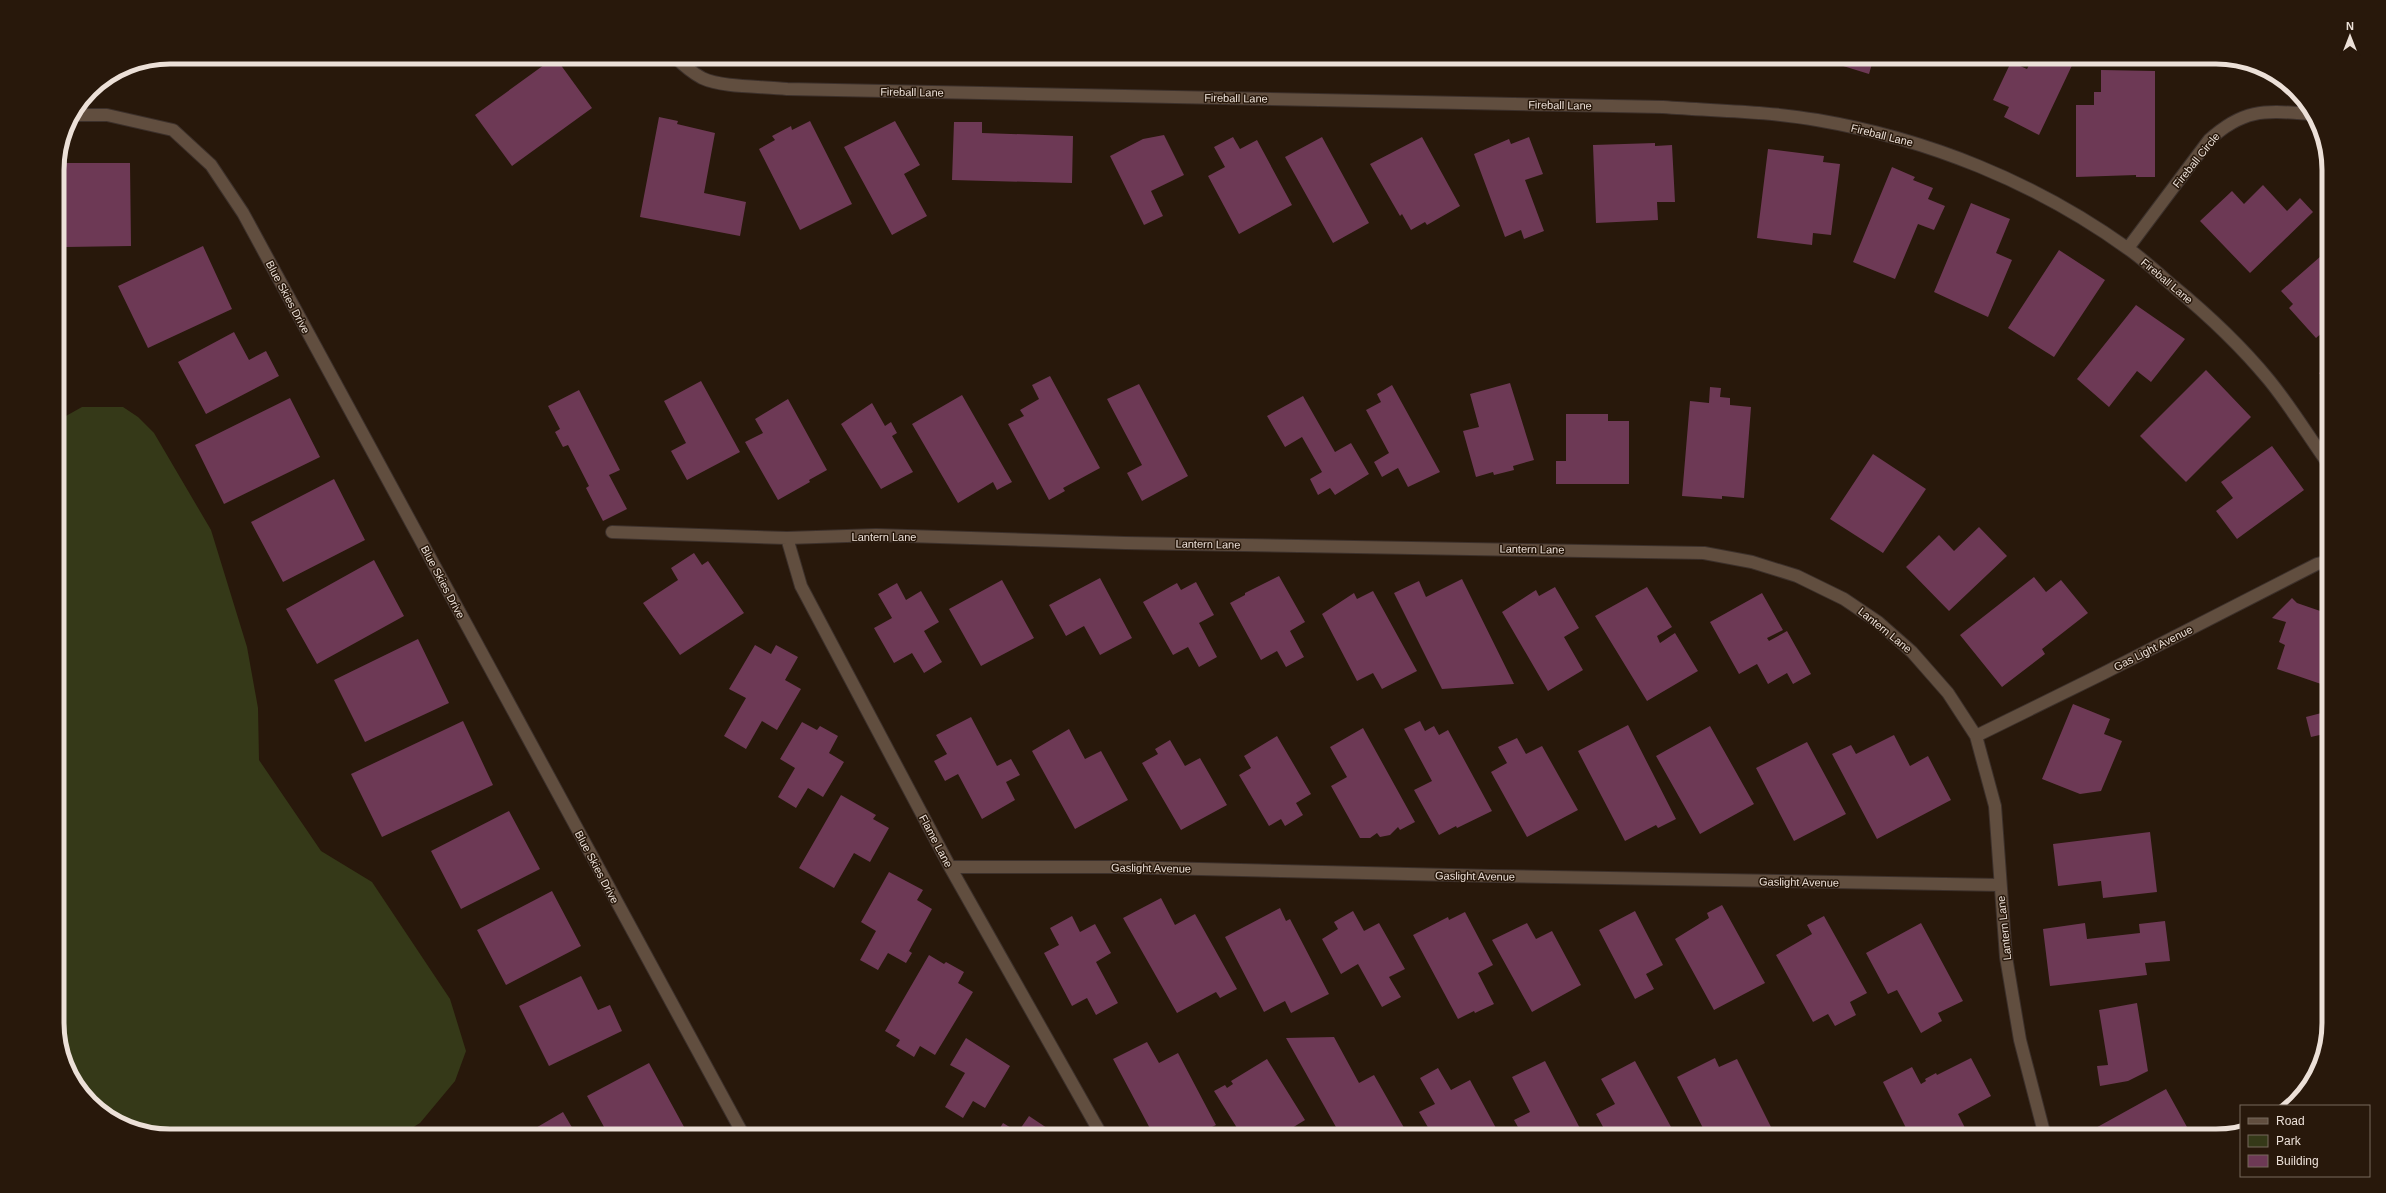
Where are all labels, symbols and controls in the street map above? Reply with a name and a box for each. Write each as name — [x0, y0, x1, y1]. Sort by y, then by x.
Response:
north arrow — [2330, 16, 2370, 56]
text: N — [2346, 20, 2354, 32]
street label: Fireball Lane — [880, 85, 944, 99]
street label: Fireball Lane — [1204, 91, 1268, 105]
street label: Fireball Lane — [1528, 98, 1592, 112]
street label: Fireball Lane — [1850, 121, 1914, 149]
street label: Fireball Circle — [2170, 130, 2222, 190]
street label: Fireball Lane — [2139, 256, 2195, 306]
street label: Blue Skies Drive — [264, 259, 312, 335]
street label: Lantern Lane — [852, 531, 916, 543]
street label: Lantern Lane — [1175, 537, 1241, 551]
street label: Lantern Lane — [1499, 542, 1565, 556]
street label: Blue Skies Drive — [419, 544, 467, 620]
street label: Lantern Lane — [1856, 605, 1914, 655]
street label: Gas Light Avenue — [2112, 623, 2194, 673]
street label: Flame Lane — [917, 813, 955, 869]
street label: Blue Skies Drive — [573, 829, 621, 905]
street label: Gaslight Avenue — [1111, 861, 1191, 875]
street label: Gaslight Avenue — [1435, 869, 1515, 883]
street label: Gaslight Avenue — [1759, 875, 1839, 889]
street label: Lantern Lane — [1995, 895, 2013, 961]
legend — [2240, 1105, 2370, 1177]
text: Road — [2276, 1114, 2305, 1128]
text: Park — [2276, 1134, 2302, 1148]
text: Building — [2276, 1154, 2319, 1168]

